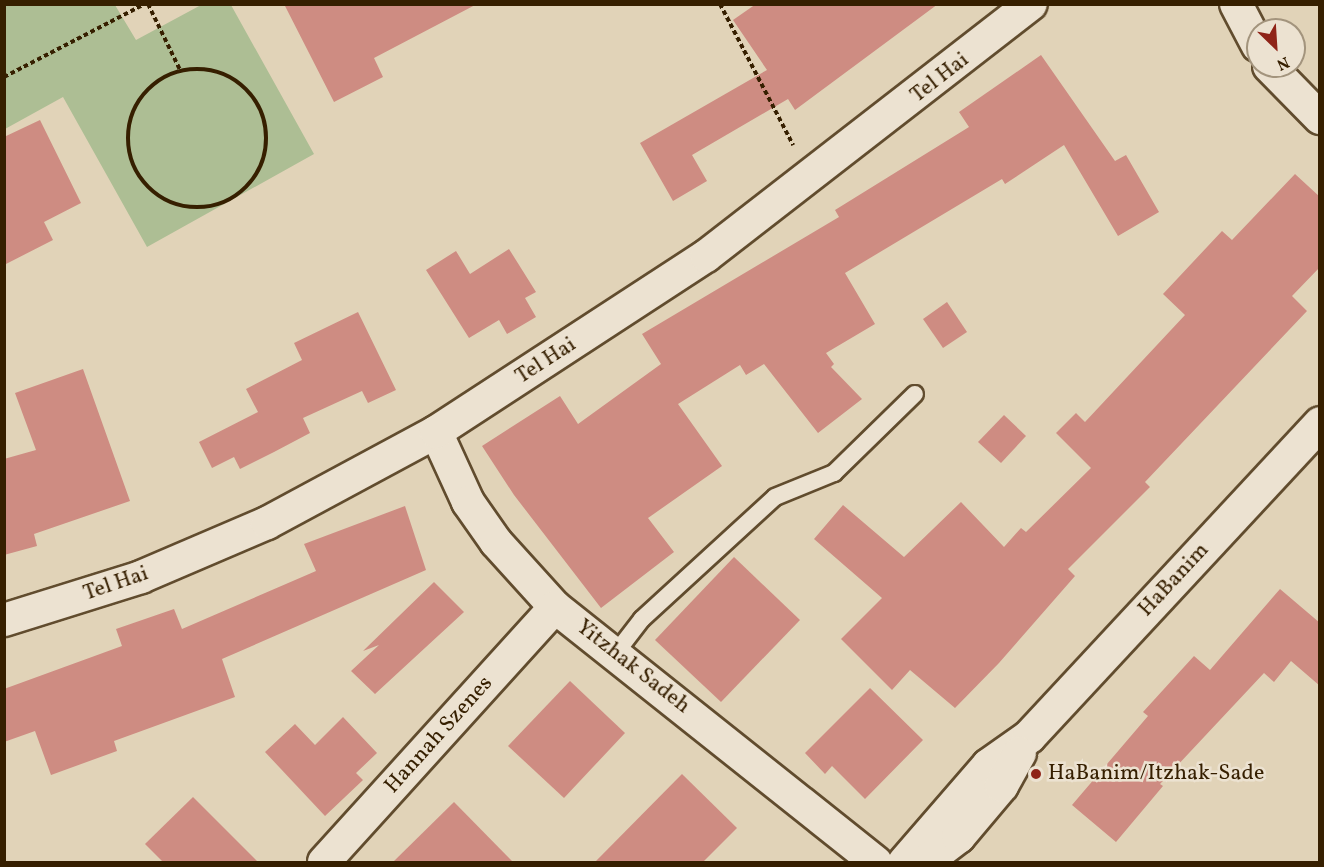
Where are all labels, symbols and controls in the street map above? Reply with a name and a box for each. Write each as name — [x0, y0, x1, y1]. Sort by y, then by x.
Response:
north arrow — [1246, 18, 1306, 78]
street label: Tel Hai — [906, 47, 974, 109]
text: N — [1273, 50, 1293, 75]
street label: Tel Hai — [511, 332, 581, 390]
street label: HaBanim — [1133, 538, 1215, 622]
street label: Tel Hai — [80, 561, 152, 607]
street label: Yitzhak Sadeh — [571, 614, 695, 720]
street label: Hannah Szenes — [379, 671, 499, 799]
place label: HaBanim/Itzhak-Sade — [1048, 761, 1264, 787]
marker: HaBanim/Itzhak-Sade — [1029, 767, 1043, 781]

